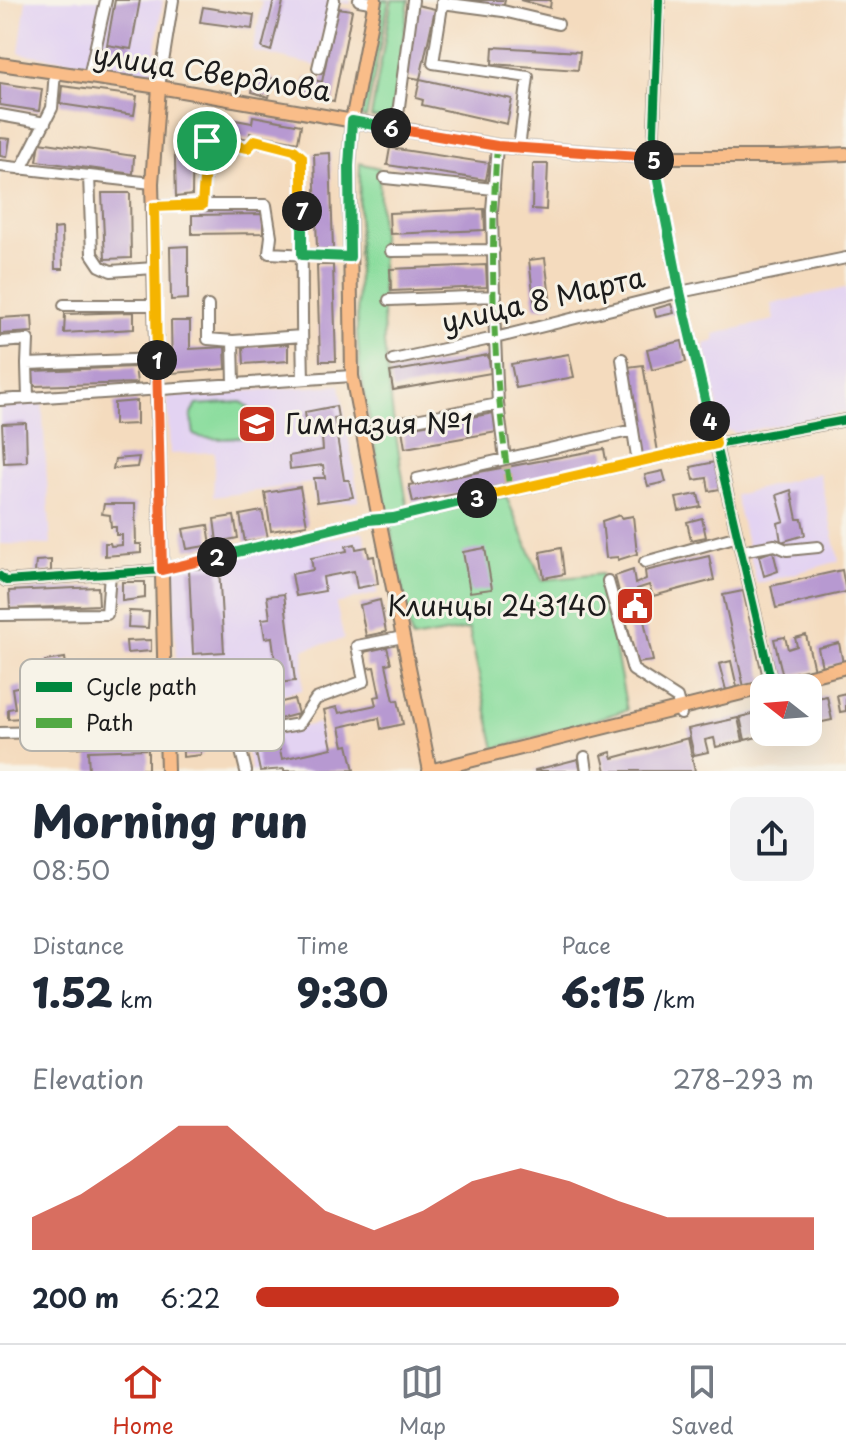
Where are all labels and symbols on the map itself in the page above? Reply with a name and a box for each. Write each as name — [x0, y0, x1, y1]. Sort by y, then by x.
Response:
street label: улица Свердлова — [90, 31, 335, 112]
pin — [173, 107, 241, 175]
pin: 6 — [371, 108, 411, 148]
pin: 5 — [634, 140, 674, 180]
pin: 7 — [282, 191, 322, 231]
street label: улица 8 Марта — [437, 254, 649, 343]
pin: 1 — [137, 340, 177, 380]
place label: Гимназия №1 — [285, 401, 473, 444]
pin: 4 — [690, 401, 730, 441]
school or university icon: Гимназия №1 — [236, 403, 278, 445]
pin: 3 — [457, 478, 497, 518]
pin: 2 — [197, 537, 237, 577]
place label: Клинцы 243140 — [387, 583, 607, 626]
public building icon: Клинцы 243140 — [614, 585, 656, 627]
legend — [20, 659, 284, 751]
text: Cycle path — [86, 669, 197, 702]
north arrow — [750, 674, 822, 746]
text: Path — [86, 705, 134, 738]

